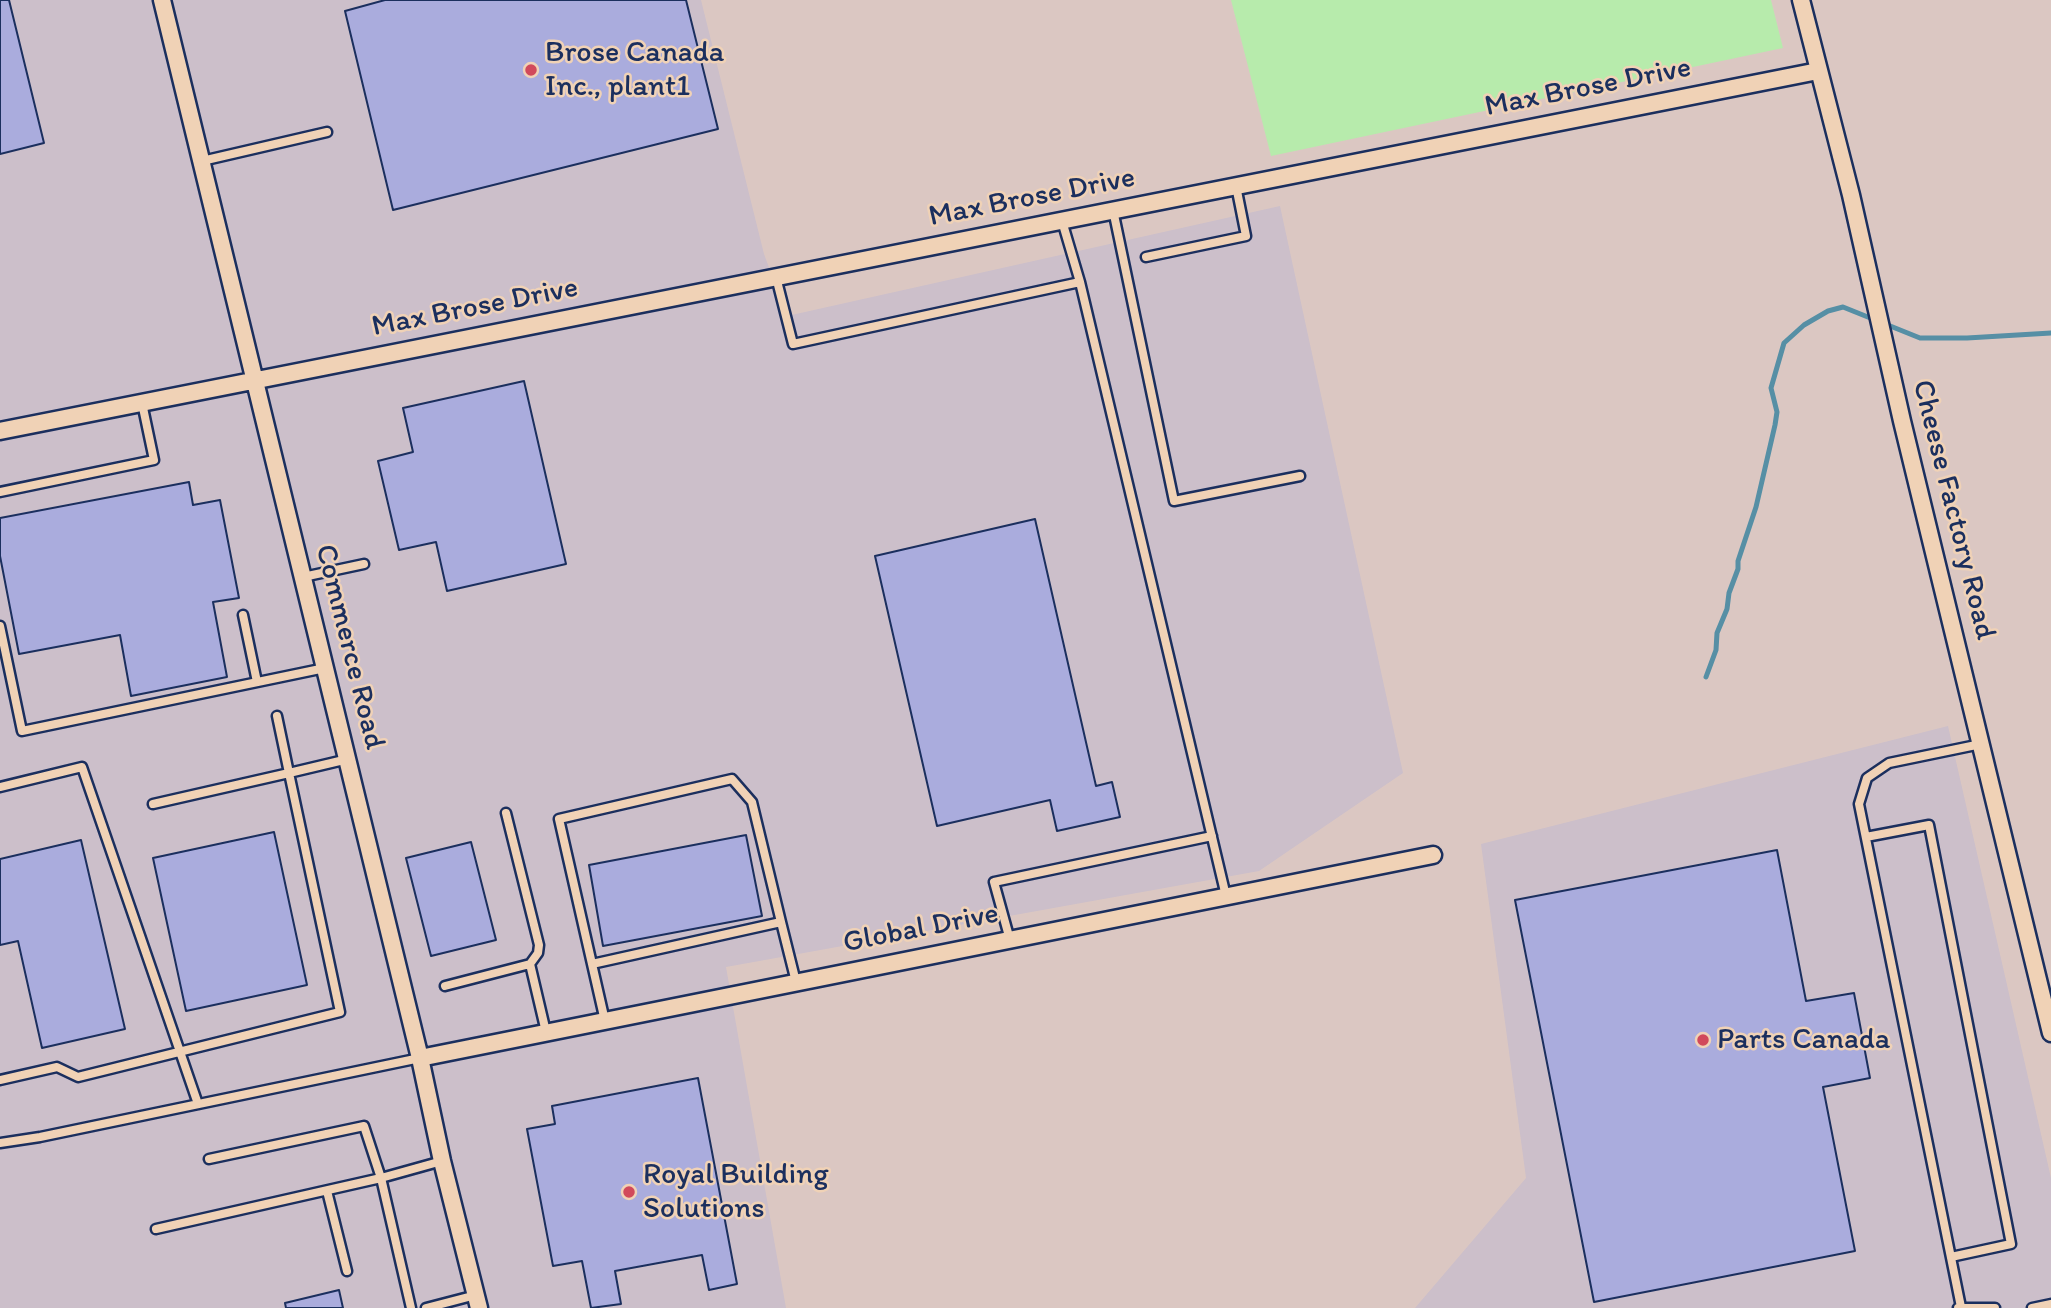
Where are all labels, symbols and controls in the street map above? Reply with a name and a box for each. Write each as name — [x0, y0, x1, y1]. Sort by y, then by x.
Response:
place label: Brose Canada Inc., plant1 — [545, 35, 724, 105]
street label: Max Brose Drive — [1482, 50, 1694, 126]
marker: Brose Canada Inc., plant1 — [523, 62, 539, 78]
street label: Max Brose Drive — [926, 160, 1138, 236]
street label: Max Brose Drive — [369, 270, 581, 346]
street label: Cheese Factory Road — [1903, 376, 2003, 644]
street label: Commerce Road — [306, 541, 392, 753]
street label: Global Drive — [840, 896, 1002, 962]
place label: Parts Canada — [1717, 1022, 1890, 1058]
marker: Parts Canada — [1695, 1032, 1711, 1048]
place label: Royal Building Solutions — [643, 1157, 829, 1228]
marker: Royal Building Solutions — [621, 1184, 637, 1200]

